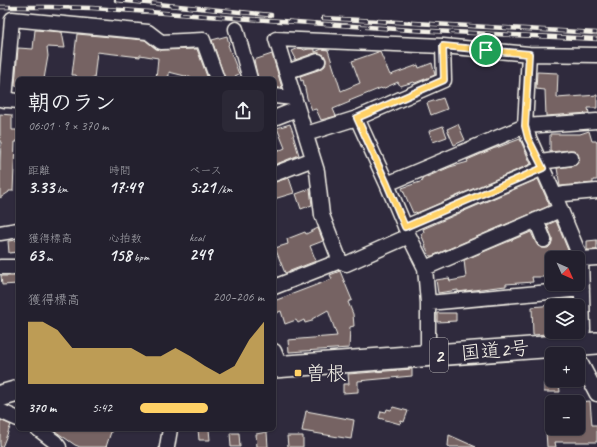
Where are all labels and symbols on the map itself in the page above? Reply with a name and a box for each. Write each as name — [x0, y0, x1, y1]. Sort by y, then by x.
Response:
pin — [469, 33, 503, 67]
north arrow — [545, 251, 585, 291]
street label: 国道2号 — [460, 335, 531, 366]
road number: 2 — [430, 338, 448, 372]
place label: 曽根 — [306, 361, 346, 386]
marker: 曽根 — [293, 368, 303, 378]

